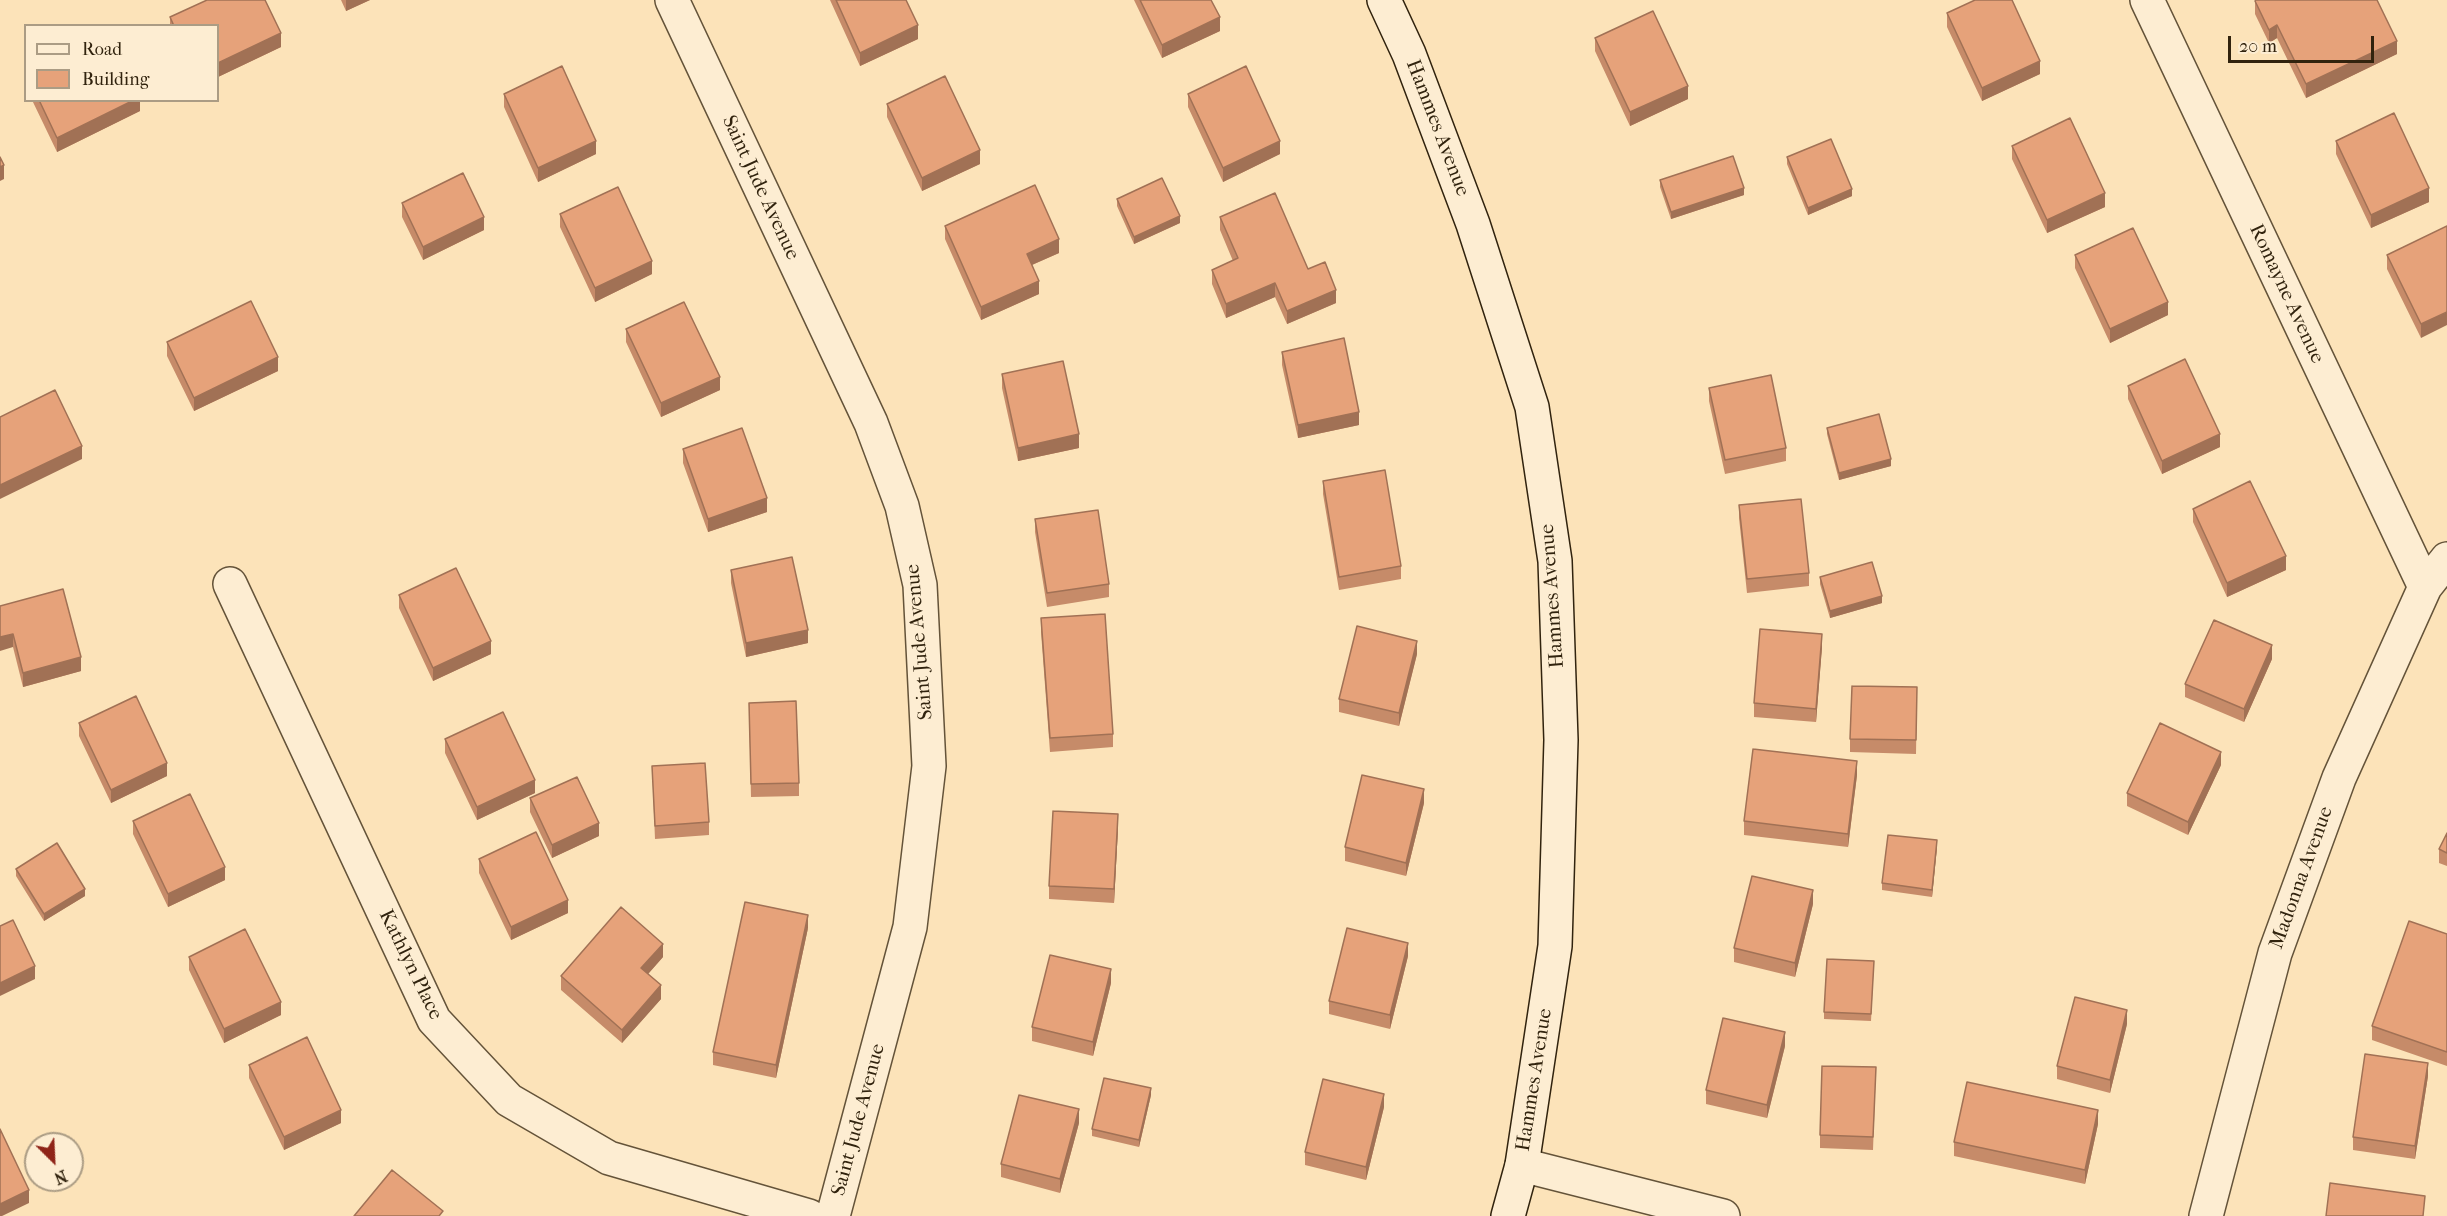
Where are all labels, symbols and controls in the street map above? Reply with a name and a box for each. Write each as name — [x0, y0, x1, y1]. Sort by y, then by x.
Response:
legend — [24, 24, 219, 102]
scale bar — [2231, 24, 2376, 62]
text: 20 m — [2239, 36, 2277, 57]
text: Road — [82, 39, 122, 60]
street label: Hammes Avenue — [1400, 56, 1474, 200]
text: Building — [82, 69, 149, 90]
street label: Saint Jude Avenue — [716, 112, 804, 264]
street label: Romayne Avenue — [2243, 221, 2329, 367]
street label: Hammes Avenue — [1536, 523, 1570, 669]
street label: Saint Jude Avenue — [901, 563, 939, 721]
street label: Madonna Avenue — [2265, 804, 2339, 952]
street label: Kathlyn Place — [373, 906, 447, 1024]
street label: Hammes Avenue — [1512, 1007, 1558, 1153]
street label: Saint Jude Avenue — [827, 1041, 891, 1199]
north arrow — [24, 1132, 84, 1192]
text: N — [51, 1166, 70, 1188]

